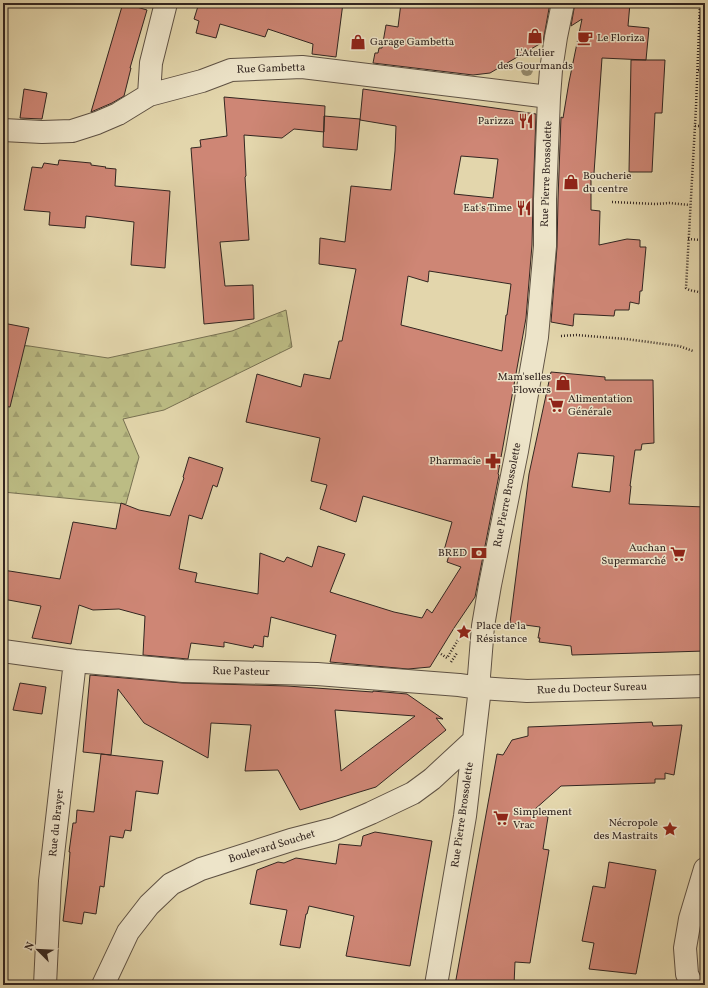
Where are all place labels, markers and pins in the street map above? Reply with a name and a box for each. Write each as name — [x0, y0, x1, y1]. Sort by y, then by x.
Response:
shop icon: L'Atelier des Gourmands — [526, 27, 544, 45]
cafe icon: Le Floriza — [576, 29, 594, 47]
place label: Le Floriza — [597, 31, 645, 46]
shop icon: Garage Gambetta — [349, 33, 367, 51]
place label: Garage Gambetta — [370, 35, 455, 50]
place label: L'Atelier des Gourmands — [497, 46, 573, 74]
restaurant icon: Parizza — [517, 112, 535, 130]
place label: Parizza — [478, 114, 515, 129]
place label: Boucherie du centre — [583, 169, 631, 197]
shop icon: Boucherie du centre — [562, 173, 580, 191]
restaurant icon: Eat's Time — [515, 199, 533, 217]
place label: Eat's Time — [463, 201, 512, 216]
place label: Mam'selles Flowers — [497, 370, 551, 398]
shop icon: Mam'selles Flowers — [554, 374, 572, 392]
place label: Alimentation Générale — [568, 392, 633, 420]
supermarket icon: Alimentation Générale — [547, 396, 565, 414]
pharmacy icon: Pharmacie — [484, 452, 502, 470]
place label: Pharmacie — [429, 454, 481, 469]
place label: Auchan Supermarché — [601, 541, 666, 569]
bank icon: BRED — [470, 544, 488, 562]
supermarket icon: Auchan Supermarché — [669, 545, 687, 563]
place label: BRED — [438, 546, 467, 561]
place label: Place de la Résistance — [476, 619, 527, 647]
place icon: Place de la Résistance — [455, 623, 473, 641]
place label: Simplement Vrac — [513, 805, 572, 833]
supermarket icon: Simplement Vrac — [492, 809, 510, 827]
place label: Nécropole des Mastraits — [593, 816, 658, 844]
place icon: Nécropole des Mastraits — [661, 820, 679, 838]

